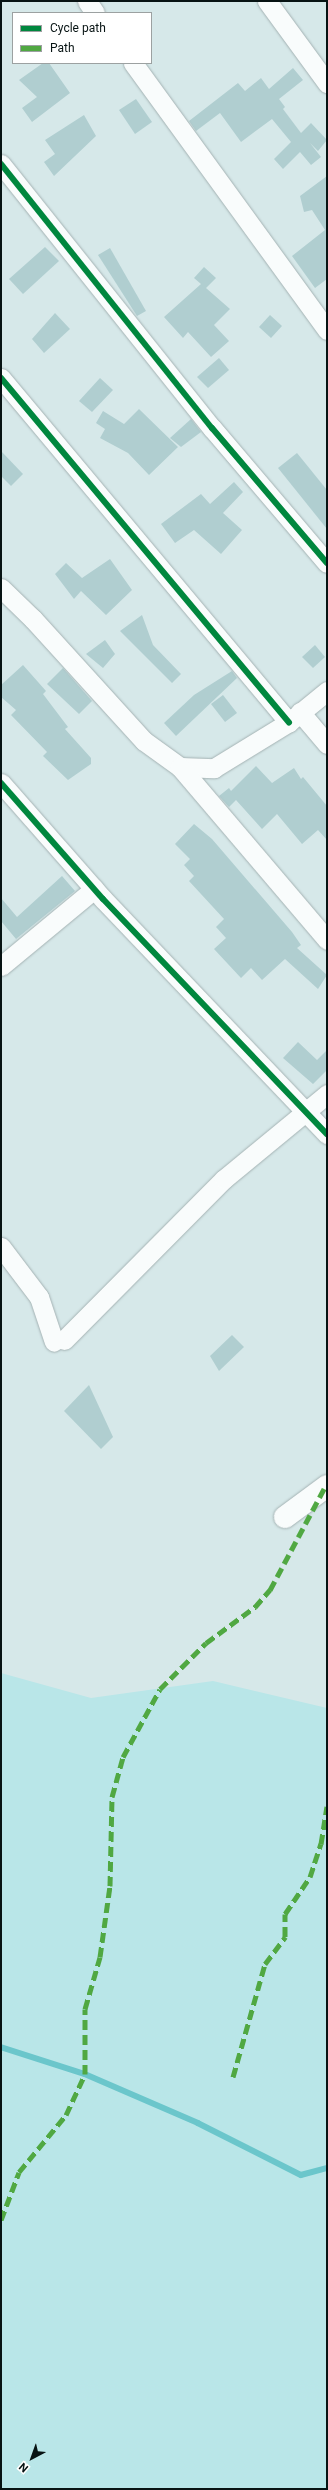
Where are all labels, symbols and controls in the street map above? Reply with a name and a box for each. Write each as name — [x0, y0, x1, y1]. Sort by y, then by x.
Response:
legend — [12, 12, 152, 64]
text: Cycle path — [50, 21, 106, 35]
text: Path — [50, 41, 75, 55]
north arrow — [12, 2438, 52, 2478]
text: N — [17, 2460, 31, 2475]

